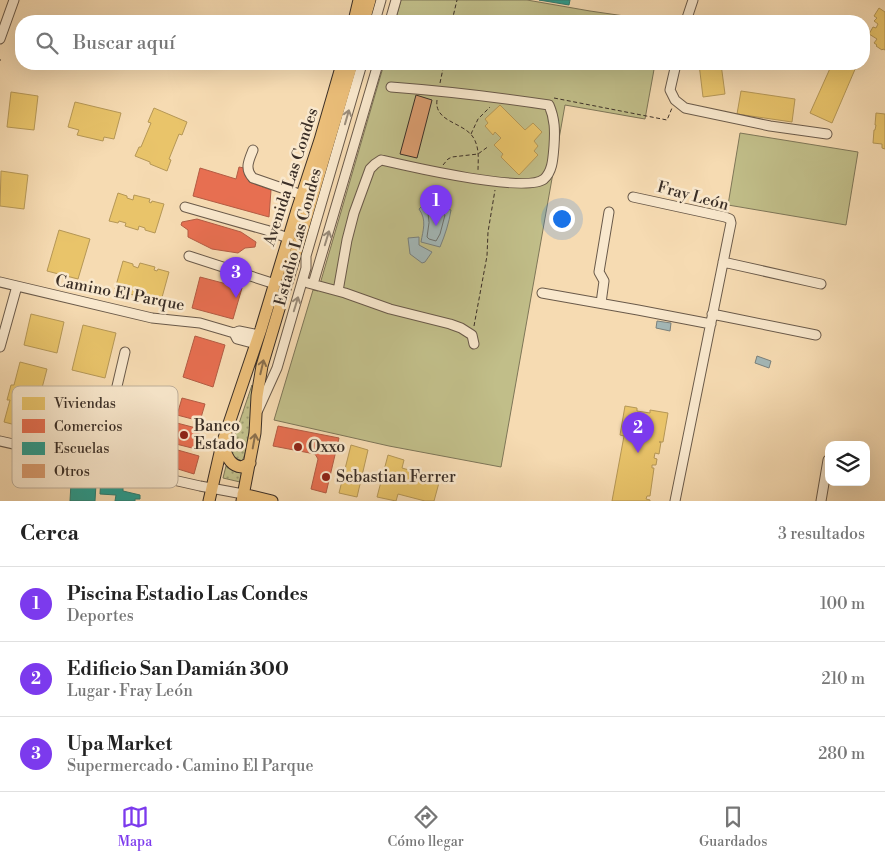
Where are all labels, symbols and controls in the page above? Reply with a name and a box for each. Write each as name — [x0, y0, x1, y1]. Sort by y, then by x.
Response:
search box — [15, 15, 870, 70]
icon: search — [33, 29, 61, 57]
text: Buscar aquí — [73, 31, 175, 55]
street label: Avenida Las Condes — [259, 105, 323, 250]
one-way arrow — [342, 109, 352, 125]
street label: Estadio Las Condes — [270, 166, 326, 308]
street label: Fray León — [655, 177, 731, 215]
pin: 1 — [420, 185, 452, 226]
your location — [549, 206, 575, 232]
one-way arrow — [322, 230, 332, 246]
pin: 3 — [220, 257, 252, 298]
street label: Camino El Parque — [54, 271, 186, 315]
one-way arrow — [291, 296, 301, 312]
one-way arrow — [258, 359, 267, 375]
legend — [12, 386, 178, 488]
text: Viviendas — [53, 395, 116, 413]
pin: 2 — [622, 412, 654, 453]
place label: Banco Estado — [193, 416, 244, 454]
text: Comercios — [54, 418, 122, 436]
marker: Banco Estado — [178, 429, 190, 441]
one-way arrow — [249, 433, 259, 449]
place label: Oxxo — [308, 437, 345, 457]
text: Escuelas — [54, 440, 109, 458]
marker: Oxxo — [292, 441, 304, 453]
map controls — [825, 441, 870, 486]
button: layers — [825, 441, 870, 486]
text: Otros — [54, 463, 90, 481]
place label: Sebastian Ferrer — [336, 467, 456, 487]
marker: Sebastian Ferrer — [320, 471, 332, 483]
text: Cerca — [20, 521, 79, 547]
text: 3 resultados — [778, 524, 865, 544]
text: Piscina Estadio Las Condes — [67, 582, 308, 606]
text: 1 — [32, 594, 40, 614]
text: 100 m — [820, 594, 865, 614]
text: Deportes — [67, 606, 134, 626]
text: Edificio San Damián 300 — [67, 657, 289, 681]
text: 2 — [31, 669, 41, 689]
text: 210 m — [821, 669, 865, 689]
text: Lugar · Fray León — [67, 681, 193, 701]
text: Upa Market — [67, 732, 172, 756]
text: 3 — [31, 744, 41, 764]
text: 280 m — [818, 744, 865, 764]
text: Supermercado · Camino El Parque — [67, 756, 314, 776]
tab: Mapa — [118, 803, 152, 851]
tab: Cómo llegar — [388, 803, 464, 851]
tab: Guardados — [699, 803, 767, 851]

